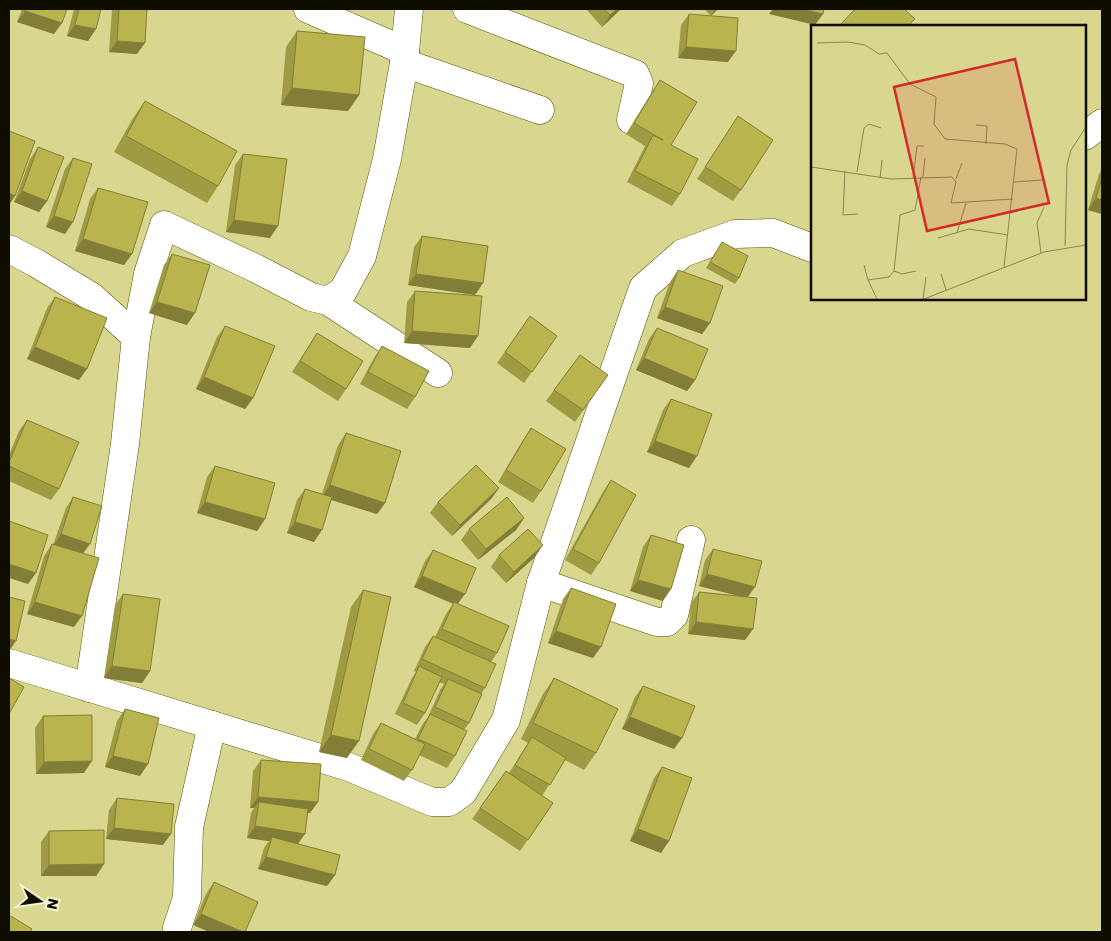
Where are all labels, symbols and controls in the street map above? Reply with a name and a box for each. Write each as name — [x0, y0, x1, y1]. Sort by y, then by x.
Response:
inset map — [811, 25, 1086, 300]
north arrow — [15, 876, 65, 926]
text: N — [42, 897, 64, 911]

